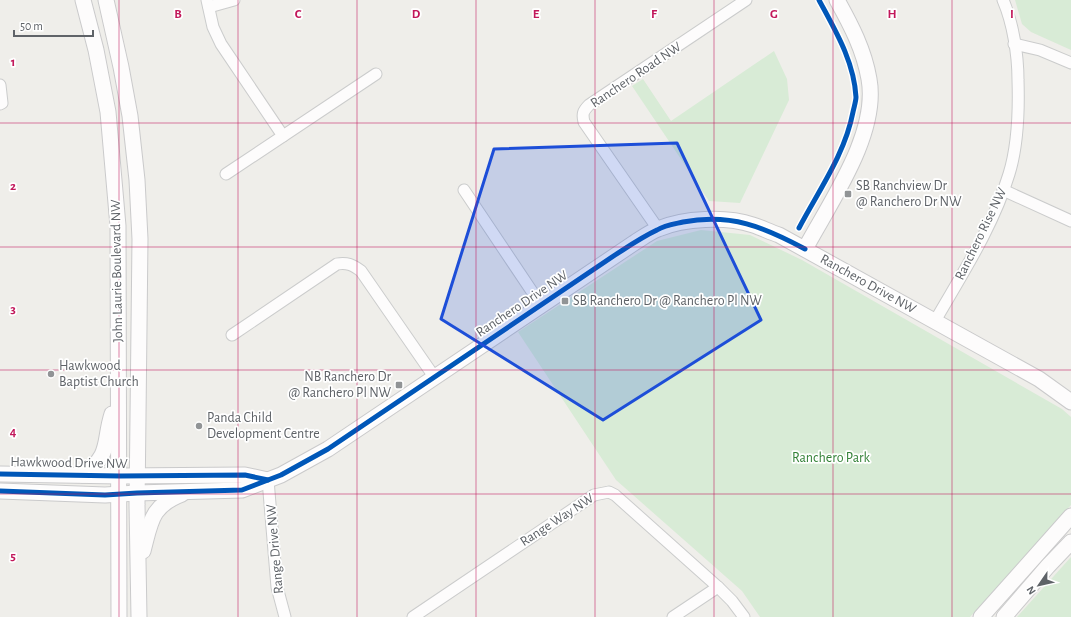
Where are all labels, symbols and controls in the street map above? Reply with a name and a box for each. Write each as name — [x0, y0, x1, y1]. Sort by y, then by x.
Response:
text: B — [174, 8, 182, 21]
text: C — [295, 8, 302, 21]
text: D — [412, 8, 421, 21]
text: E — [533, 8, 540, 21]
text: F — [651, 8, 658, 21]
text: G — [770, 8, 778, 21]
text: H — [887, 8, 897, 21]
text: I — [1010, 8, 1014, 21]
scale bar — [14, 12, 93, 38]
text: 50 m — [20, 20, 43, 32]
street label: Ranchero Road NW — [588, 39, 684, 110]
text: 1 — [11, 56, 15, 69]
place label: SB Ranchview Dr @ Ranchero Dr NW — [856, 179, 962, 209]
text: 2 — [10, 180, 16, 193]
street label: Ranchero Rise NW — [953, 185, 1010, 282]
marker: SB Ranchview Dr @ Ranchero Dr NW — [843, 189, 853, 199]
street label: John Laurie Boulevard NW — [109, 199, 125, 343]
street label: Ranchero Drive NW — [818, 252, 919, 316]
street label: Ranchero Drive NW — [474, 268, 571, 340]
place label: SB Ranchero Dr @ Ranchero Pl NW — [573, 294, 762, 308]
marker: SB Ranchero Dr @ Ranchero Pl NW — [560, 296, 570, 306]
text: 3 — [10, 303, 16, 316]
place label: Hawkwood Baptist Church — [59, 359, 139, 389]
marker: Hawkwood Baptist Church — [46, 369, 56, 379]
place label: NB Ranchero Dr @ Ranchero Pl NW — [288, 370, 391, 400]
marker: NB Ranchero Dr @ Ranchero Pl NW — [394, 380, 404, 390]
place label: Panda Child Development Centre — [207, 411, 320, 441]
marker: Panda Child Development Centre — [194, 421, 204, 431]
text: 4 — [10, 426, 17, 439]
park label: Ranchero Park — [792, 451, 871, 465]
street label: Hawkwood Drive NW — [10, 455, 128, 471]
street label: Range Way NW — [518, 491, 597, 549]
street label: Range Drive NW — [264, 503, 286, 594]
text: 5 — [10, 550, 16, 563]
north arrow — [1019, 565, 1059, 605]
text: N — [1024, 584, 1038, 597]

